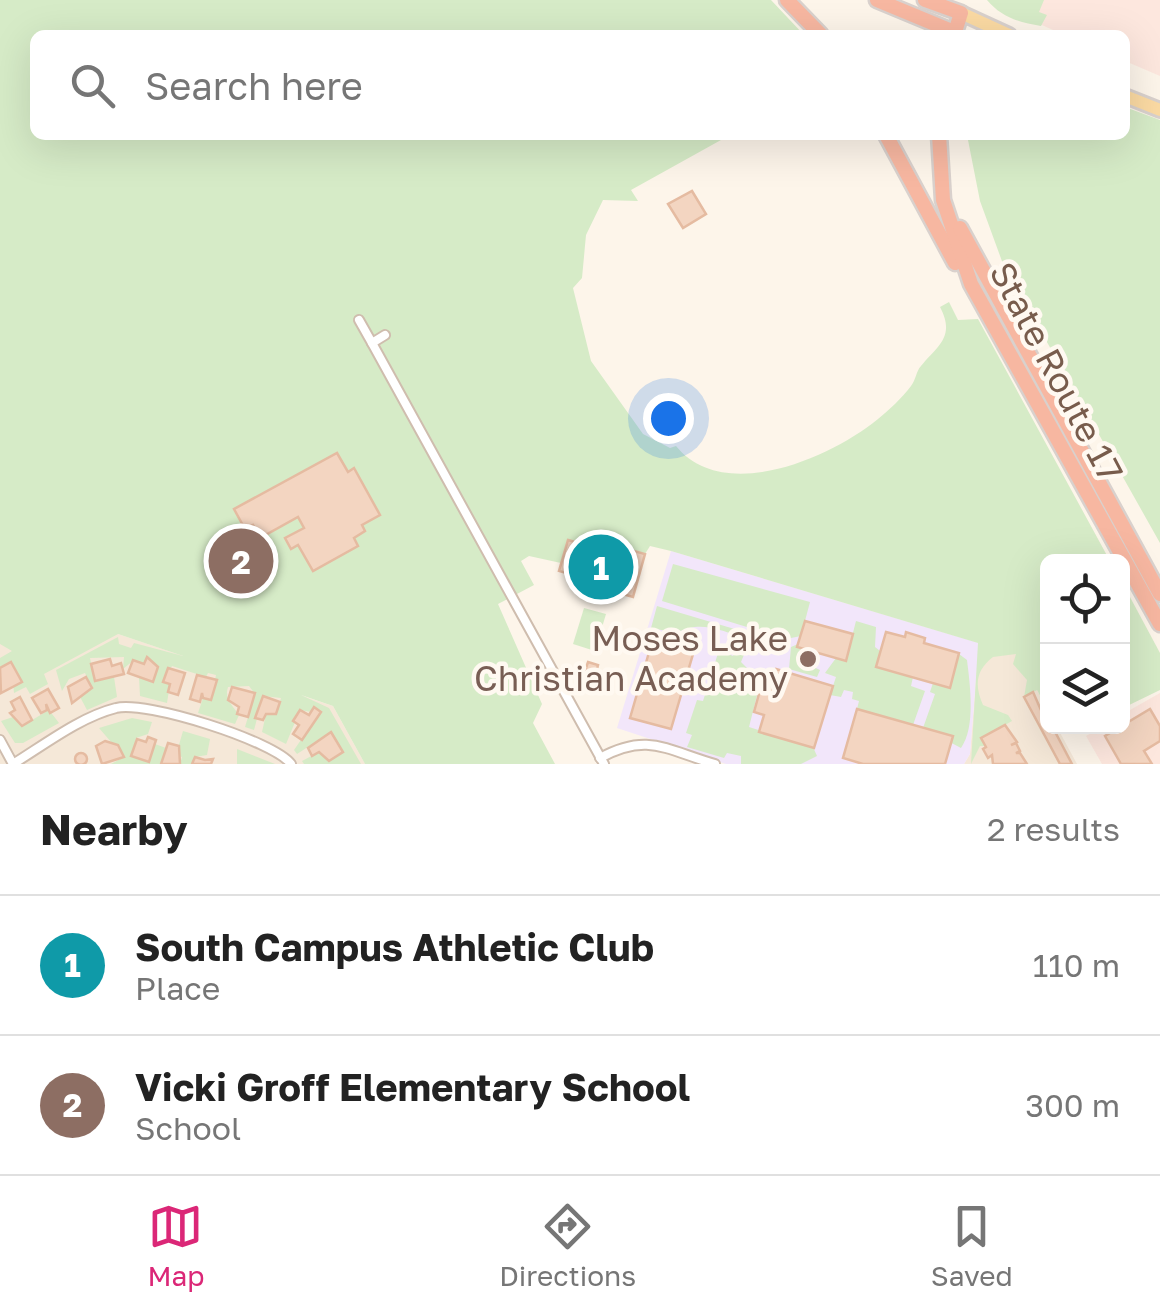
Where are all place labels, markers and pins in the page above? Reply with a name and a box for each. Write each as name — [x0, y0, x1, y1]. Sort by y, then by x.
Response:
pin: 2 — [208, 524, 274, 598]
pin: 1 — [568, 530, 634, 604]
place label: Moses Lake Christian Academy — [474, 617, 788, 699]
marker: Moses Lake Christian Academy — [797, 648, 819, 670]

